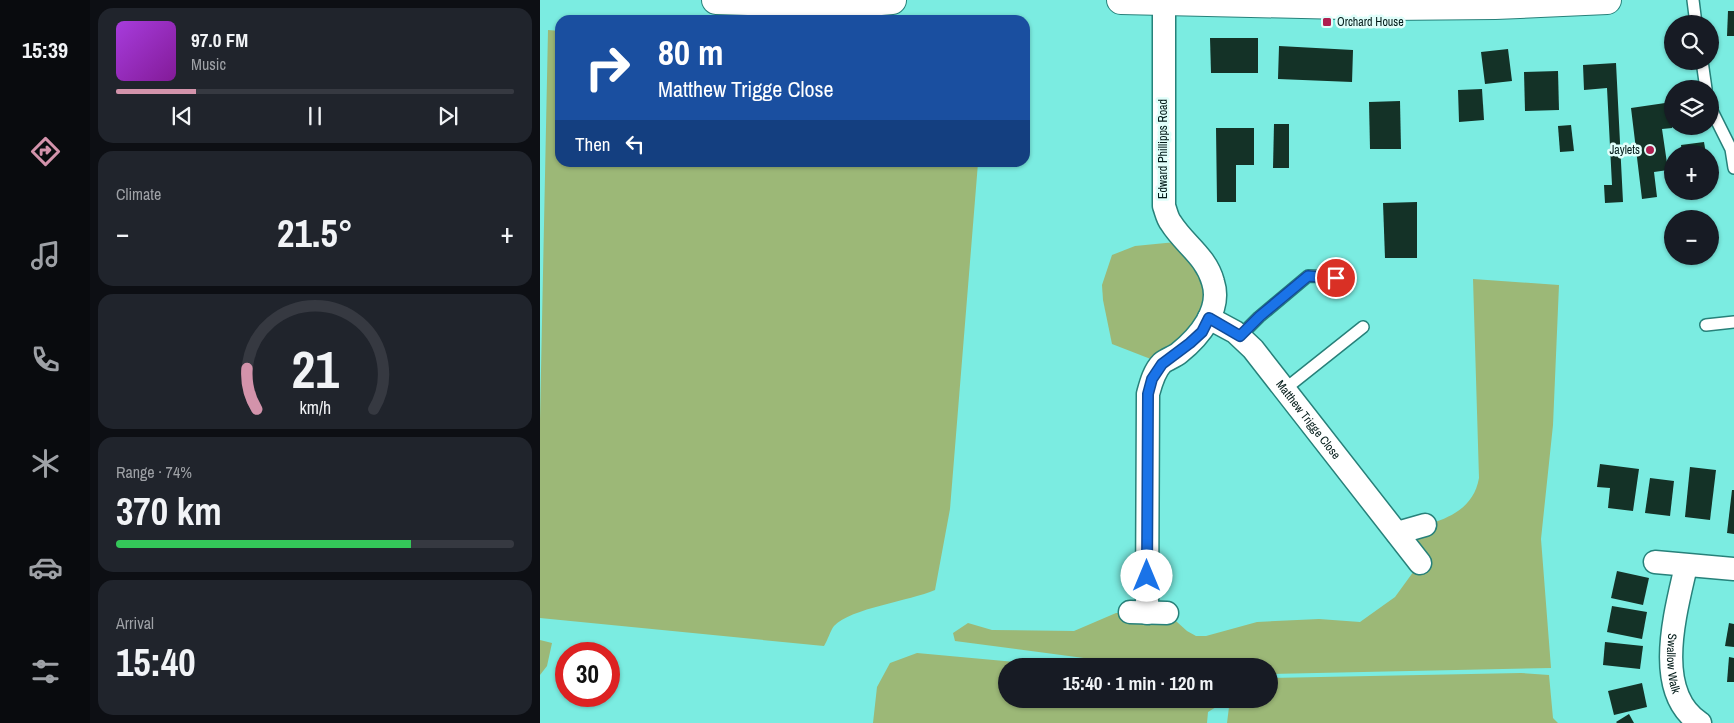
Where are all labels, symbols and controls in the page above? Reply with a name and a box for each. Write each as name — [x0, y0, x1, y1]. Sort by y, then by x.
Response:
place label: Orchard House — [1337, 14, 1404, 30]
map controls — [1664, 15, 1719, 265]
button: search — [1664, 15, 1719, 70]
marker: Orchard House — [1321, 16, 1333, 28]
text: 97.0 FM — [191, 27, 248, 53]
text: 80 m — [658, 29, 723, 76]
text: 15:39 — [22, 35, 68, 65]
icon: right — [575, 35, 640, 100]
text: Music — [191, 53, 226, 75]
text: Matthew Trigge Close — [658, 74, 834, 104]
button: layers — [1664, 80, 1719, 135]
street label: Edward Phillipps Road — [1155, 99, 1171, 199]
icon: previous — [168, 102, 196, 130]
icon: pause — [301, 102, 329, 130]
icon: next — [434, 102, 462, 130]
icon: left — [621, 130, 649, 158]
text: Then — [575, 131, 611, 157]
icon: directions — [28, 134, 63, 169]
place label: Jaylets — [1609, 142, 1640, 158]
marker: Jaylets — [1644, 144, 1656, 156]
button: + — [1664, 145, 1719, 200]
text: Climate — [116, 183, 161, 205]
text: 21.5° — [277, 208, 353, 259]
button: − — [1664, 210, 1719, 265]
text: − — [116, 214, 129, 252]
text: + — [501, 214, 514, 252]
icon: music — [28, 238, 63, 273]
pin — [1315, 257, 1357, 299]
icon: arrive — [1322, 264, 1350, 292]
text: 21 — [291, 334, 339, 404]
icon: phone — [28, 342, 63, 377]
street label: Matthew Trigge Close — [1272, 377, 1344, 462]
text: km/h — [299, 396, 331, 420]
icon: climate — [28, 446, 63, 481]
text: Range · 74% — [116, 461, 192, 483]
text: 370 km — [116, 486, 222, 537]
position arrow — [1120, 549, 1172, 601]
icon: car — [28, 550, 63, 585]
text: Arrival — [116, 612, 154, 634]
street label: Swallow Walk — [1663, 633, 1684, 696]
text: 15:40 — [116, 637, 196, 688]
speed limit sign: 30 — [555, 642, 620, 707]
icon: filters — [28, 654, 63, 689]
text: 15:40 · 1 min · 120 m — [1063, 670, 1213, 696]

